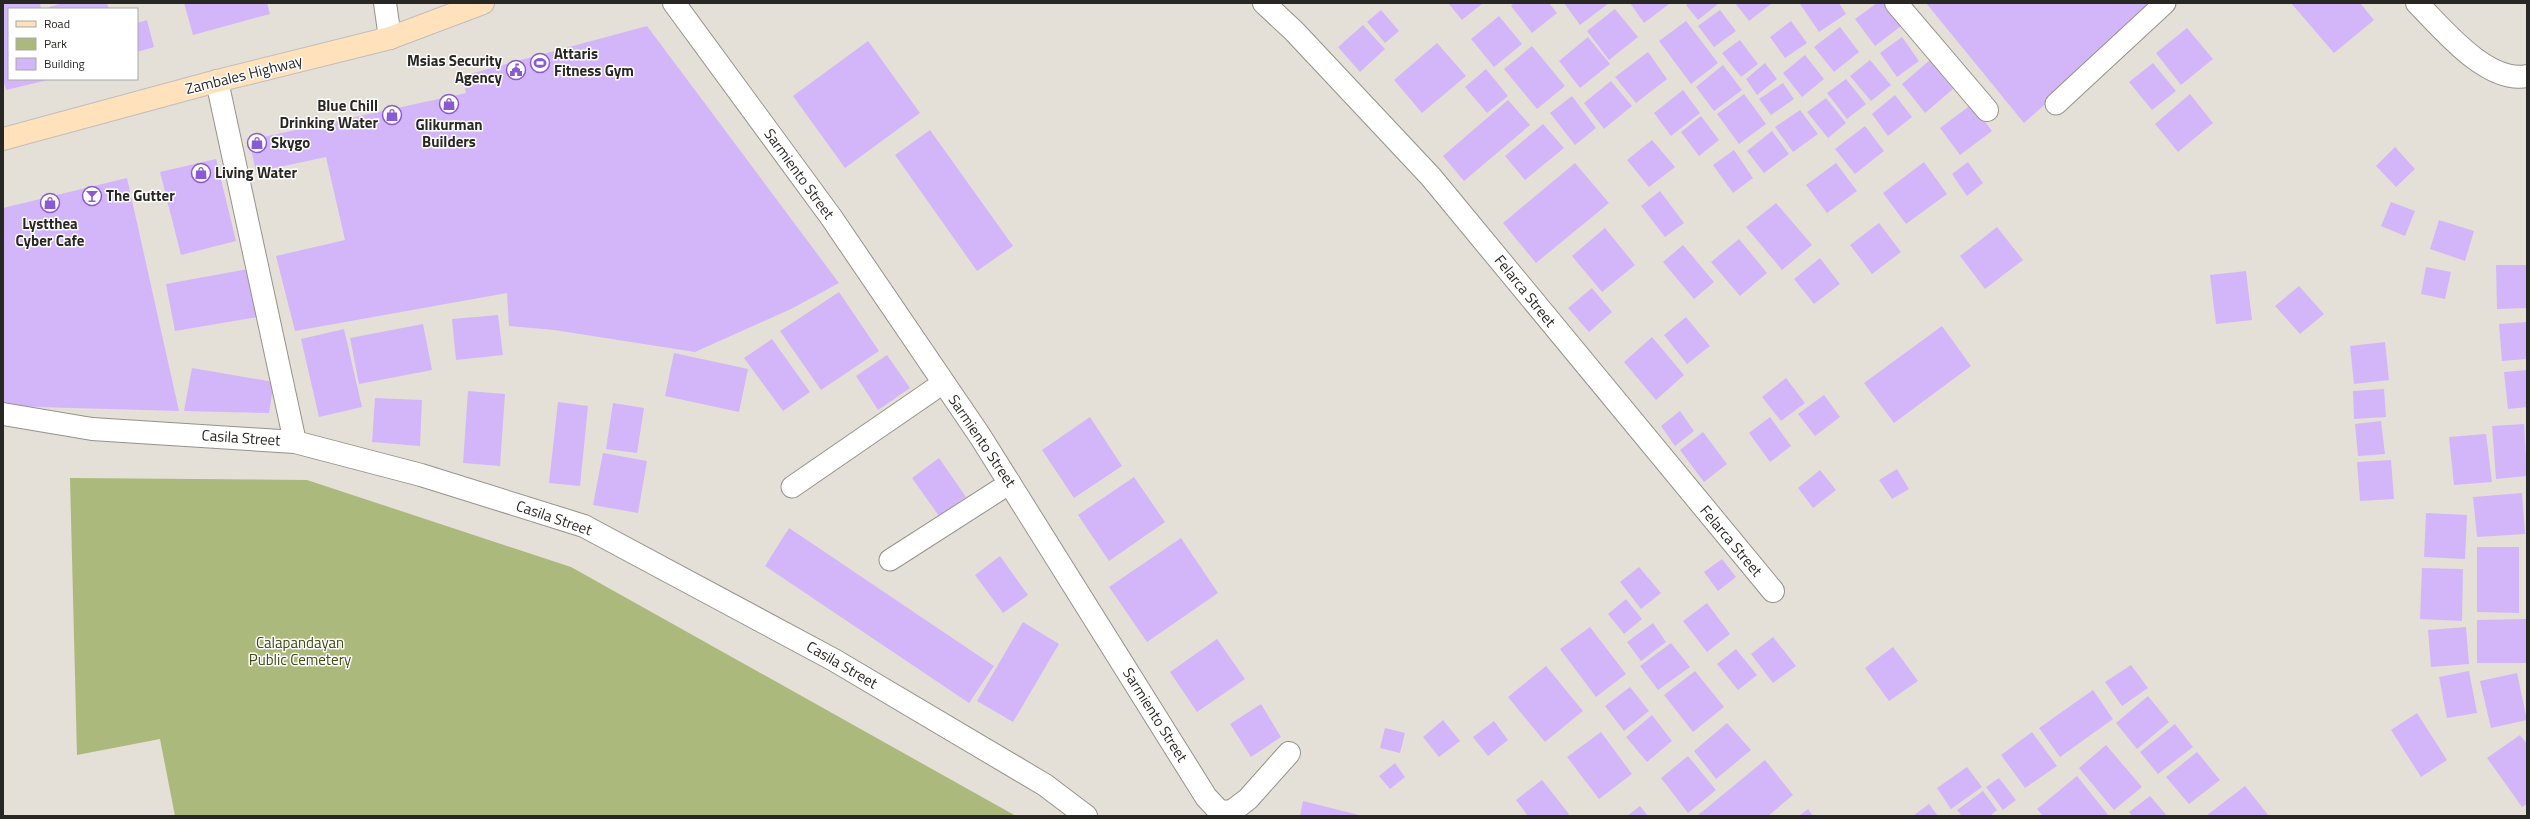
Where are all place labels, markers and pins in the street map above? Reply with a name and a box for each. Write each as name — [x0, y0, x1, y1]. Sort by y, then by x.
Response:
place label: Attaris Fitness Gym — [554, 42, 634, 82]
place label: Msias Security Agency — [407, 49, 502, 89]
sports icon: Attaris Fitness Gym — [529, 52, 551, 74]
public building icon: Msias Security Agency — [505, 59, 527, 81]
shop icon: Glikurman Builders — [438, 93, 460, 115]
place label: Blue Chill Drinking Water — [279, 94, 378, 134]
shop icon: Blue Chill Drinking Water — [381, 104, 403, 126]
place label: Glikurman Builders — [415, 113, 483, 153]
place label: Skygo — [271, 131, 310, 154]
shop icon: Skygo — [246, 132, 268, 154]
place label: Living Water — [215, 161, 297, 184]
shop icon: Living Water — [190, 162, 212, 184]
place label: The Gutter — [106, 184, 175, 207]
bar icon: The Gutter — [81, 185, 103, 207]
shop icon: Lystthea Cyber Cafe — [39, 192, 61, 214]
place label: Lystthea Cyber Cafe — [15, 212, 85, 252]

